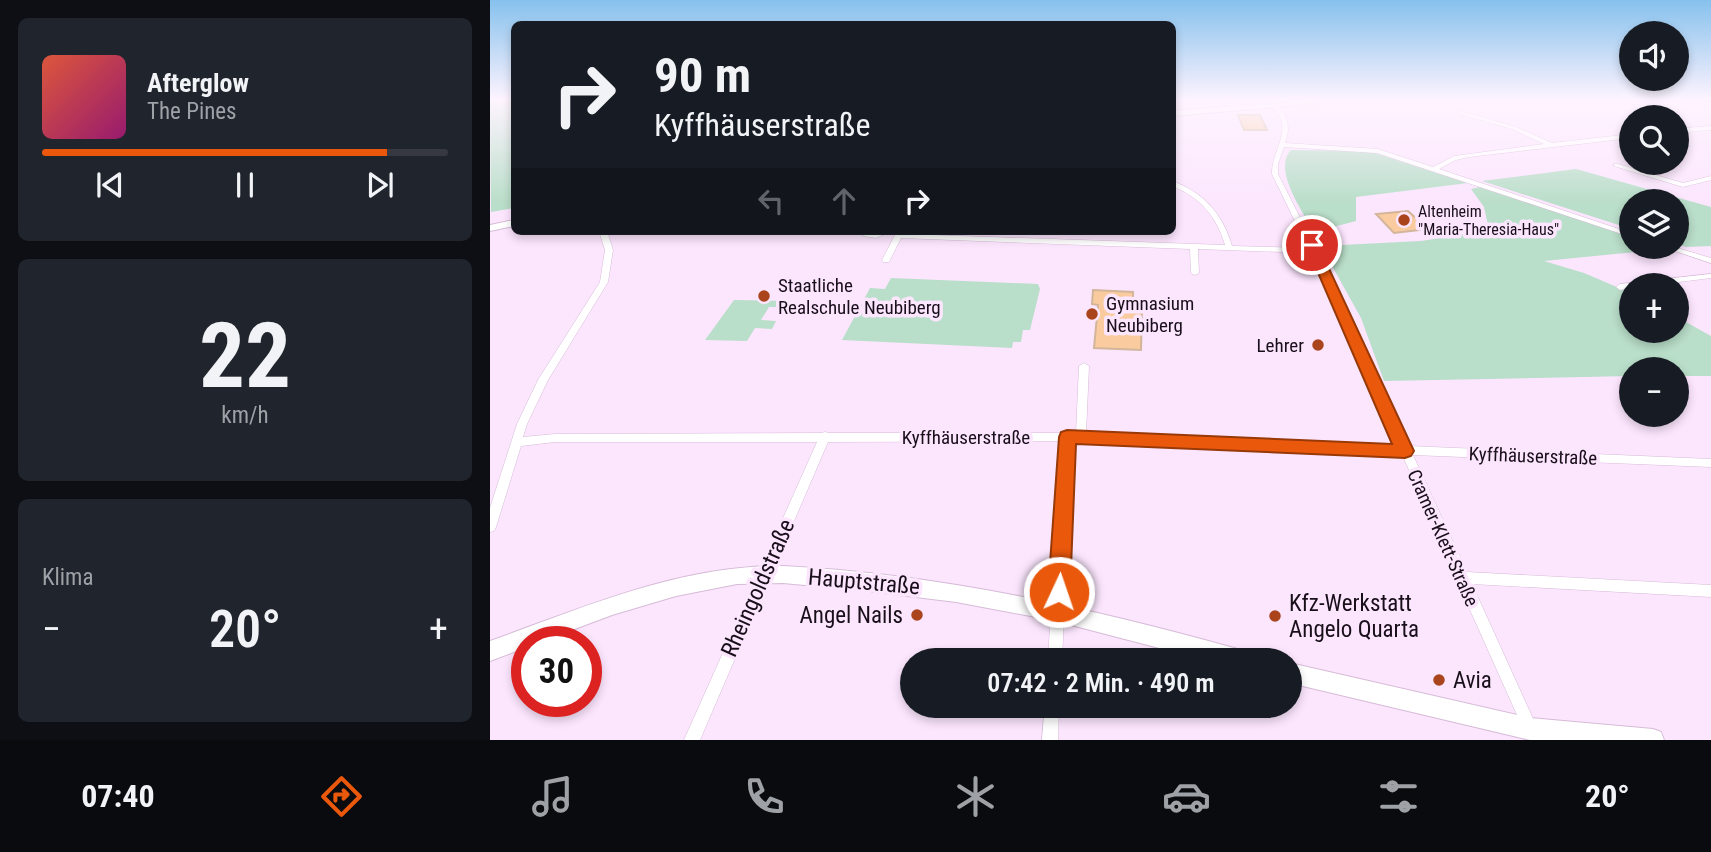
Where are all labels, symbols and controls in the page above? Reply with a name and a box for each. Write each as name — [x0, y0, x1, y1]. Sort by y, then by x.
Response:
map controls — [1619, 21, 1689, 427]
button: sound — [1619, 21, 1689, 91]
text: 90 m — [654, 47, 751, 104]
icon: right — [539, 49, 630, 140]
text: Afterglow — [147, 68, 249, 98]
text: The Pines — [147, 98, 237, 125]
button: search — [1619, 105, 1689, 175]
text: Kyffhäuserstraße — [654, 106, 870, 144]
icon: previous — [91, 166, 129, 204]
icon: pause — [226, 166, 264, 204]
icon: next — [361, 166, 399, 204]
icon: left — [752, 182, 790, 220]
icon: ahead — [825, 182, 863, 220]
icon: right — [898, 182, 936, 220]
button: layers — [1619, 189, 1689, 259]
place label: Altenheim "Maria-Theresia-Haus" — [1418, 202, 1559, 239]
marker: Altenheim "Maria-Theresia-Haus" — [1396, 212, 1412, 228]
pin — [1282, 215, 1342, 275]
icon: arrive — [1293, 226, 1331, 264]
button: + — [1619, 273, 1689, 343]
place label: Staatliche Realschule Neubiberg — [778, 274, 941, 319]
marker: Staatliche Realschule Neubiberg — [756, 288, 772, 304]
place label: Gymnasium Neubiberg — [1106, 292, 1194, 337]
text: 22 — [199, 303, 291, 409]
marker: Gymnasium Neubiberg — [1084, 306, 1100, 322]
place label: Lehrer — [1257, 334, 1304, 357]
marker: Lehrer — [1310, 337, 1326, 353]
button: − — [1619, 357, 1689, 427]
text: km/h — [221, 402, 269, 429]
street label: Kyffhäuserstraße — [902, 426, 1030, 449]
street label: Kyffhäuserstraße — [1468, 442, 1598, 470]
street label: Cramer-Klett-Straße — [1403, 466, 1484, 610]
street label: Rheingoldstraße — [716, 515, 800, 661]
position arrow — [1022, 555, 1096, 629]
text: Klima — [42, 564, 93, 591]
street label: Hauptstraße — [807, 564, 921, 600]
place label: Kfz-Werkstatt Angelo Quarta — [1289, 590, 1419, 643]
text: 20° — [209, 599, 281, 660]
place label: Angel Nails — [800, 602, 903, 629]
text: − — [42, 607, 61, 651]
text: + — [429, 607, 448, 651]
marker: Angel Nails — [909, 607, 925, 623]
marker: Kfz-Werkstatt Angelo Quarta — [1267, 608, 1283, 624]
speed limit sign: 30 — [511, 626, 602, 717]
place label: Avia — [1453, 667, 1492, 694]
text: 07:42 · 2 Min. · 490 m — [987, 668, 1215, 698]
marker: Avia — [1431, 672, 1447, 688]
icon: directions — [317, 772, 366, 821]
icon: music — [528, 772, 577, 821]
icon: phone — [740, 772, 789, 821]
icon: climate — [951, 772, 1000, 821]
icon: car — [1162, 772, 1211, 821]
icon: filters — [1374, 772, 1423, 821]
text: 07:40 — [81, 777, 155, 815]
text: 20° — [1585, 777, 1630, 815]

